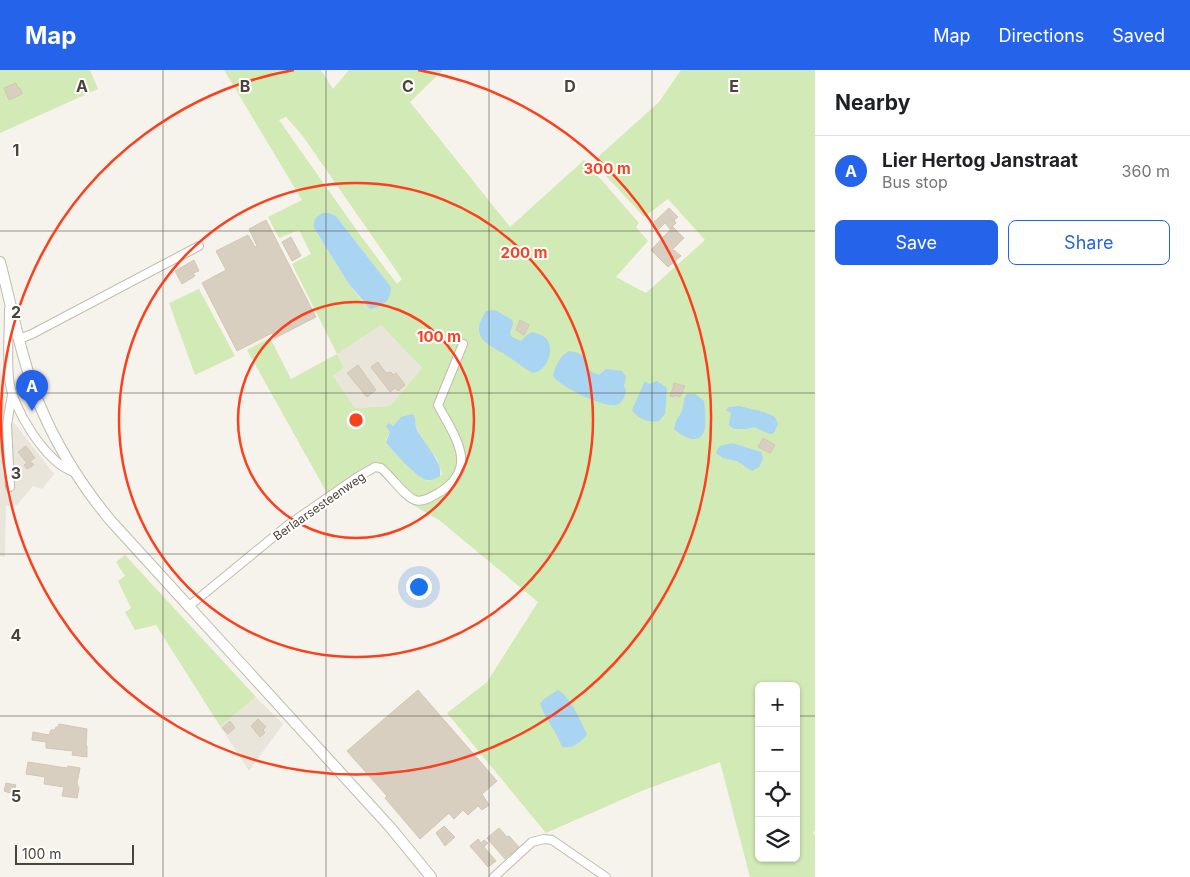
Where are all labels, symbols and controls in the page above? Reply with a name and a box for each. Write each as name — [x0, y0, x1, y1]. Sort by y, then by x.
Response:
text: Map — [25, 21, 76, 50]
text: Map — [933, 25, 971, 46]
text: Directions — [999, 25, 1084, 46]
text: Saved — [1112, 25, 1165, 46]
text: A — [76, 76, 88, 96]
text: B — [240, 76, 250, 96]
text: C — [402, 76, 414, 96]
text: D — [564, 76, 576, 96]
text: E — [729, 76, 739, 96]
text: Nearby — [835, 90, 910, 115]
text: 1 — [13, 140, 19, 160]
text: Lier Hertog Janstraat — [882, 149, 1078, 172]
text: 300 m — [583, 159, 631, 178]
text: A — [845, 161, 857, 181]
text: 360 m — [1122, 161, 1170, 181]
text: Bus stop — [882, 172, 948, 192]
button: Save — [835, 220, 998, 265]
button: Share — [1008, 220, 1170, 265]
text: 200 m — [501, 243, 547, 262]
text: 2 — [11, 302, 21, 322]
text: 100 m — [417, 327, 461, 346]
pin: A — [16, 370, 48, 411]
centre of rings — [347, 411, 365, 429]
text: 3 — [11, 463, 21, 483]
street label: Berlaarsesteenweg — [270, 469, 368, 543]
your location — [406, 574, 432, 600]
text: 4 — [11, 625, 22, 645]
map controls — [755, 682, 800, 862]
button: + — [755, 682, 800, 727]
button: − — [755, 727, 800, 772]
button: locate — [755, 772, 800, 817]
text: 5 — [11, 786, 21, 806]
button: layers — [755, 817, 800, 862]
scale bar — [15, 842, 134, 865]
text: 100 m — [22, 845, 62, 862]

